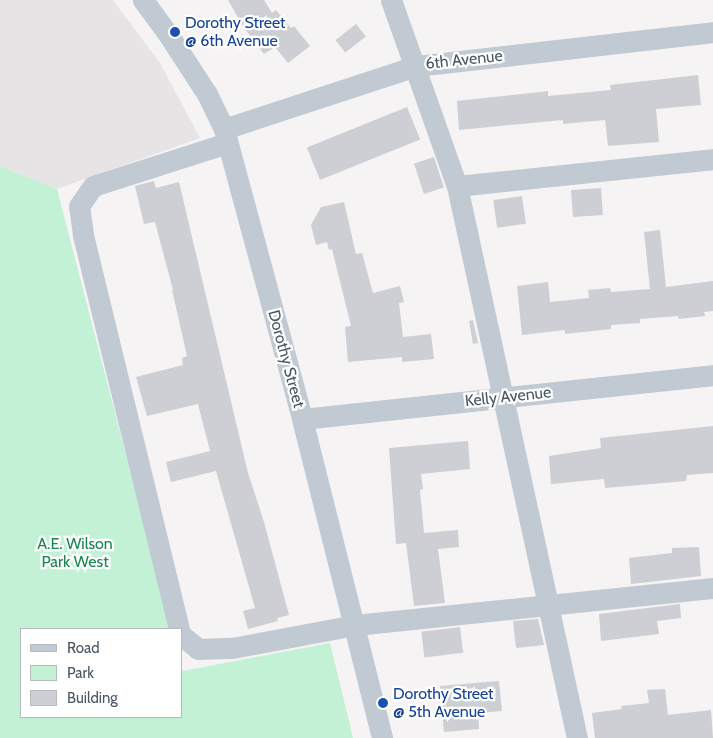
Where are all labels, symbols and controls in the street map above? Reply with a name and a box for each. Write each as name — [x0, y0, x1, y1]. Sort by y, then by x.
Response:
place label: Dorothy Street @ 6th Avenue — [185, 13, 286, 51]
marker: Dorothy Street @ 6th Avenue — [169, 26, 181, 38]
street label: 6th Avenue — [424, 46, 504, 74]
street label: Dorothy Street — [264, 308, 308, 410]
street label: Kelly Avenue — [464, 383, 552, 411]
park label: A.E. Wilson Park West — [37, 534, 113, 572]
legend — [20, 628, 182, 718]
text: Road — [67, 639, 100, 657]
text: Park — [67, 664, 94, 682]
place label: Dorothy Street @ 5th Avenue — [393, 684, 494, 722]
text: Building — [67, 689, 118, 707]
marker: Dorothy Street @ 5th Avenue — [377, 697, 389, 709]

